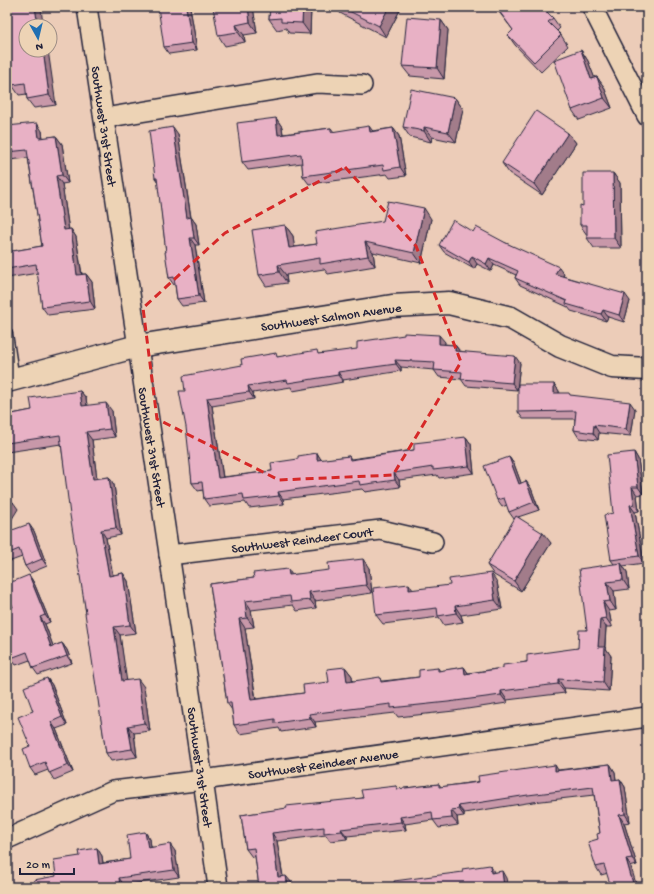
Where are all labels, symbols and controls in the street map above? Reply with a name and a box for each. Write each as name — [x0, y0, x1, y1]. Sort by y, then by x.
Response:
north arrow — [18, 18, 58, 58]
text: N — [35, 39, 44, 52]
street label: Southwest 31st Street — [87, 65, 119, 189]
street label: Southwest Salmon Avenue — [260, 301, 403, 336]
street label: Southwest 31st Street — [134, 386, 168, 510]
street label: Southwest Reindeer Court — [231, 525, 375, 558]
street label: Southwest 31st Street — [183, 706, 215, 830]
street label: Southwest Reindeer Avenue — [247, 747, 400, 783]
scale bar — [20, 850, 74, 876]
text: 20 m — [26, 859, 51, 873]

